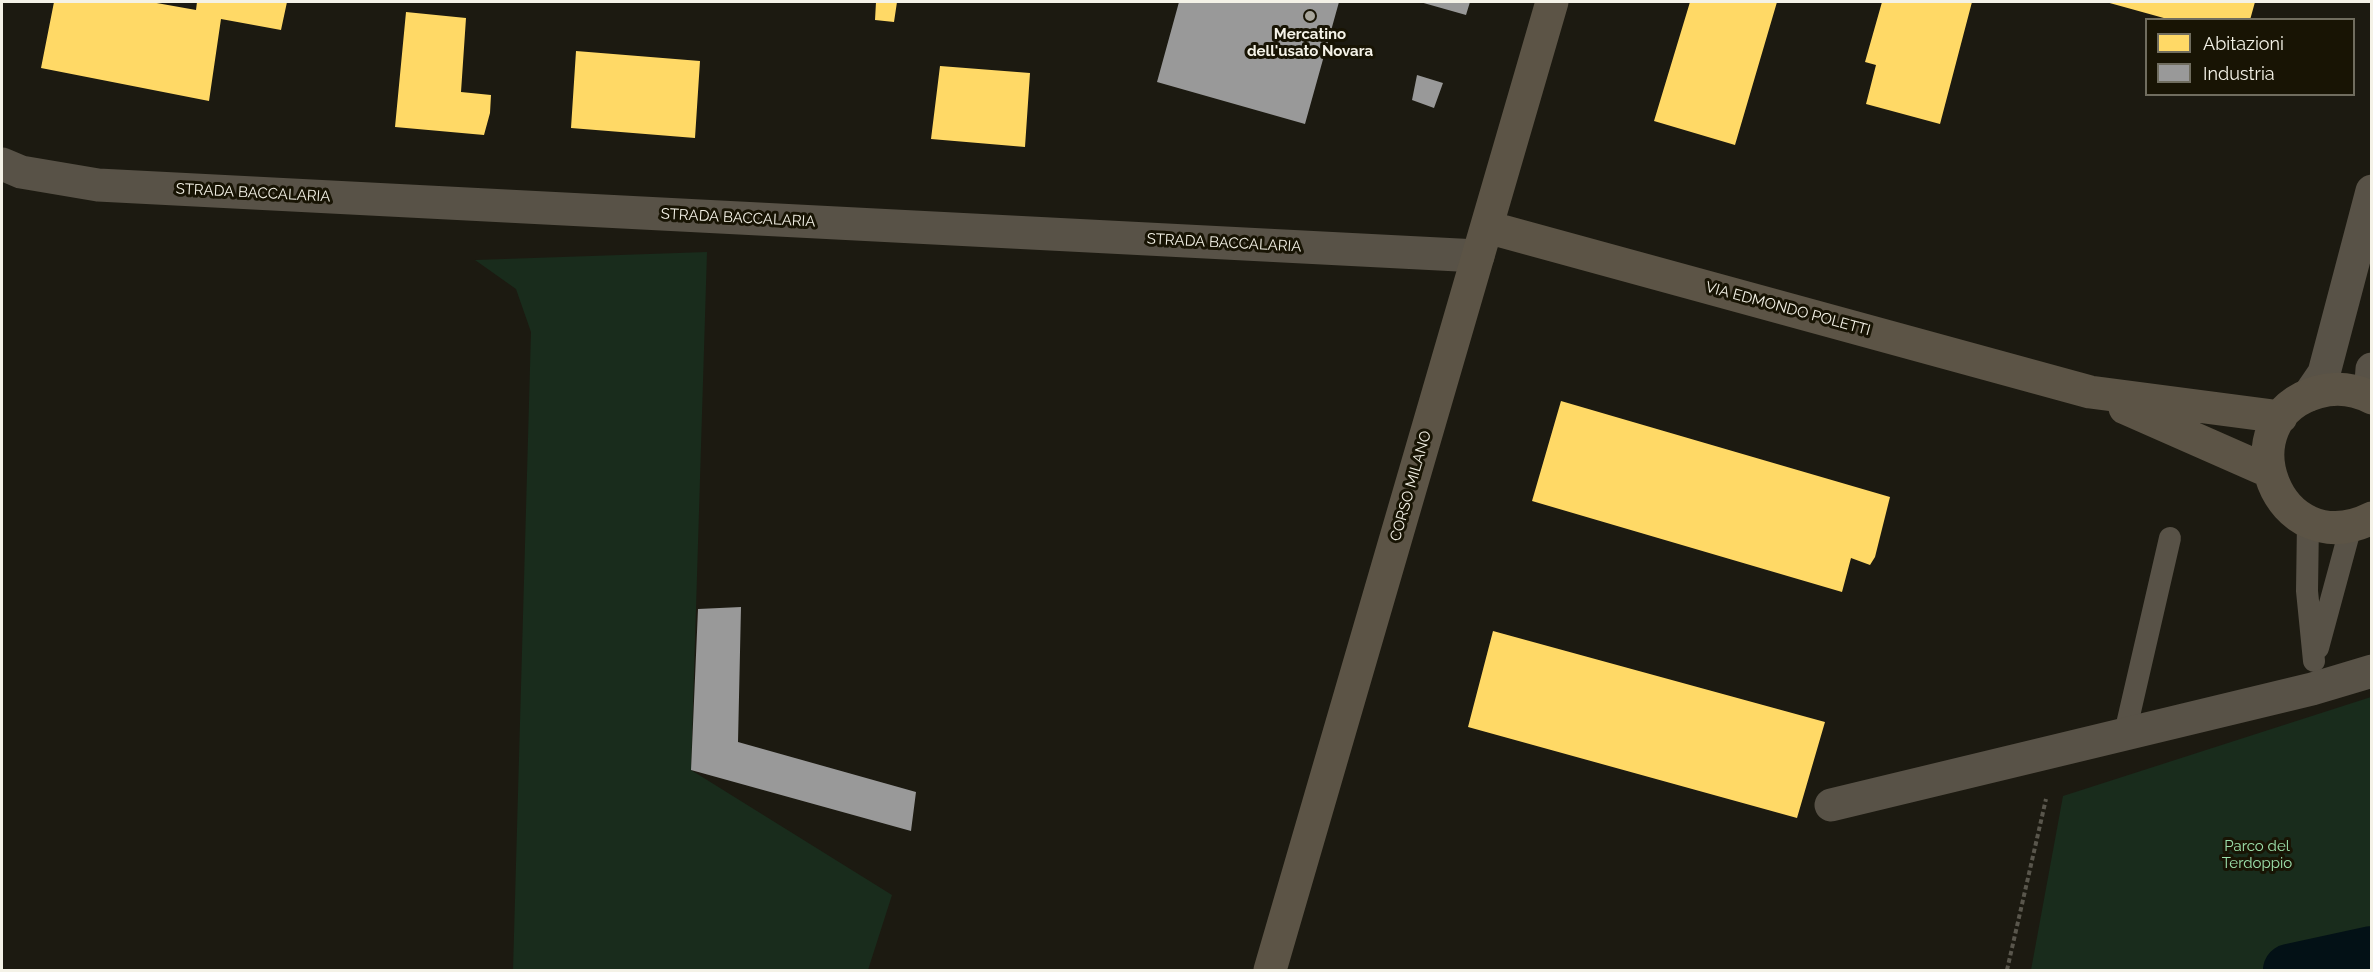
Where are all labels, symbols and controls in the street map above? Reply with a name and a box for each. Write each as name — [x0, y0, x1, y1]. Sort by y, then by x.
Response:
marker: Mercatino dell'usato Novara — [1303, 9, 1317, 23]
legend — [2145, 18, 2355, 96]
place label: Mercatino dell'usato Novara — [1247, 25, 1373, 60]
text: Abitazioni — [2203, 33, 2284, 54]
text: Industria — [2203, 63, 2275, 84]
street label: STRADA BACCALARIA — [175, 180, 331, 206]
street label: STRADA BACCALARIA — [660, 205, 816, 231]
street label: STRADA BACCALARIA — [1146, 230, 1302, 256]
street label: VIA EDMONDO POLETTI — [1704, 278, 1872, 340]
street label: CORSO MILANO — [1387, 429, 1435, 543]
park label: Parco del Terdoppio — [2222, 837, 2292, 872]

